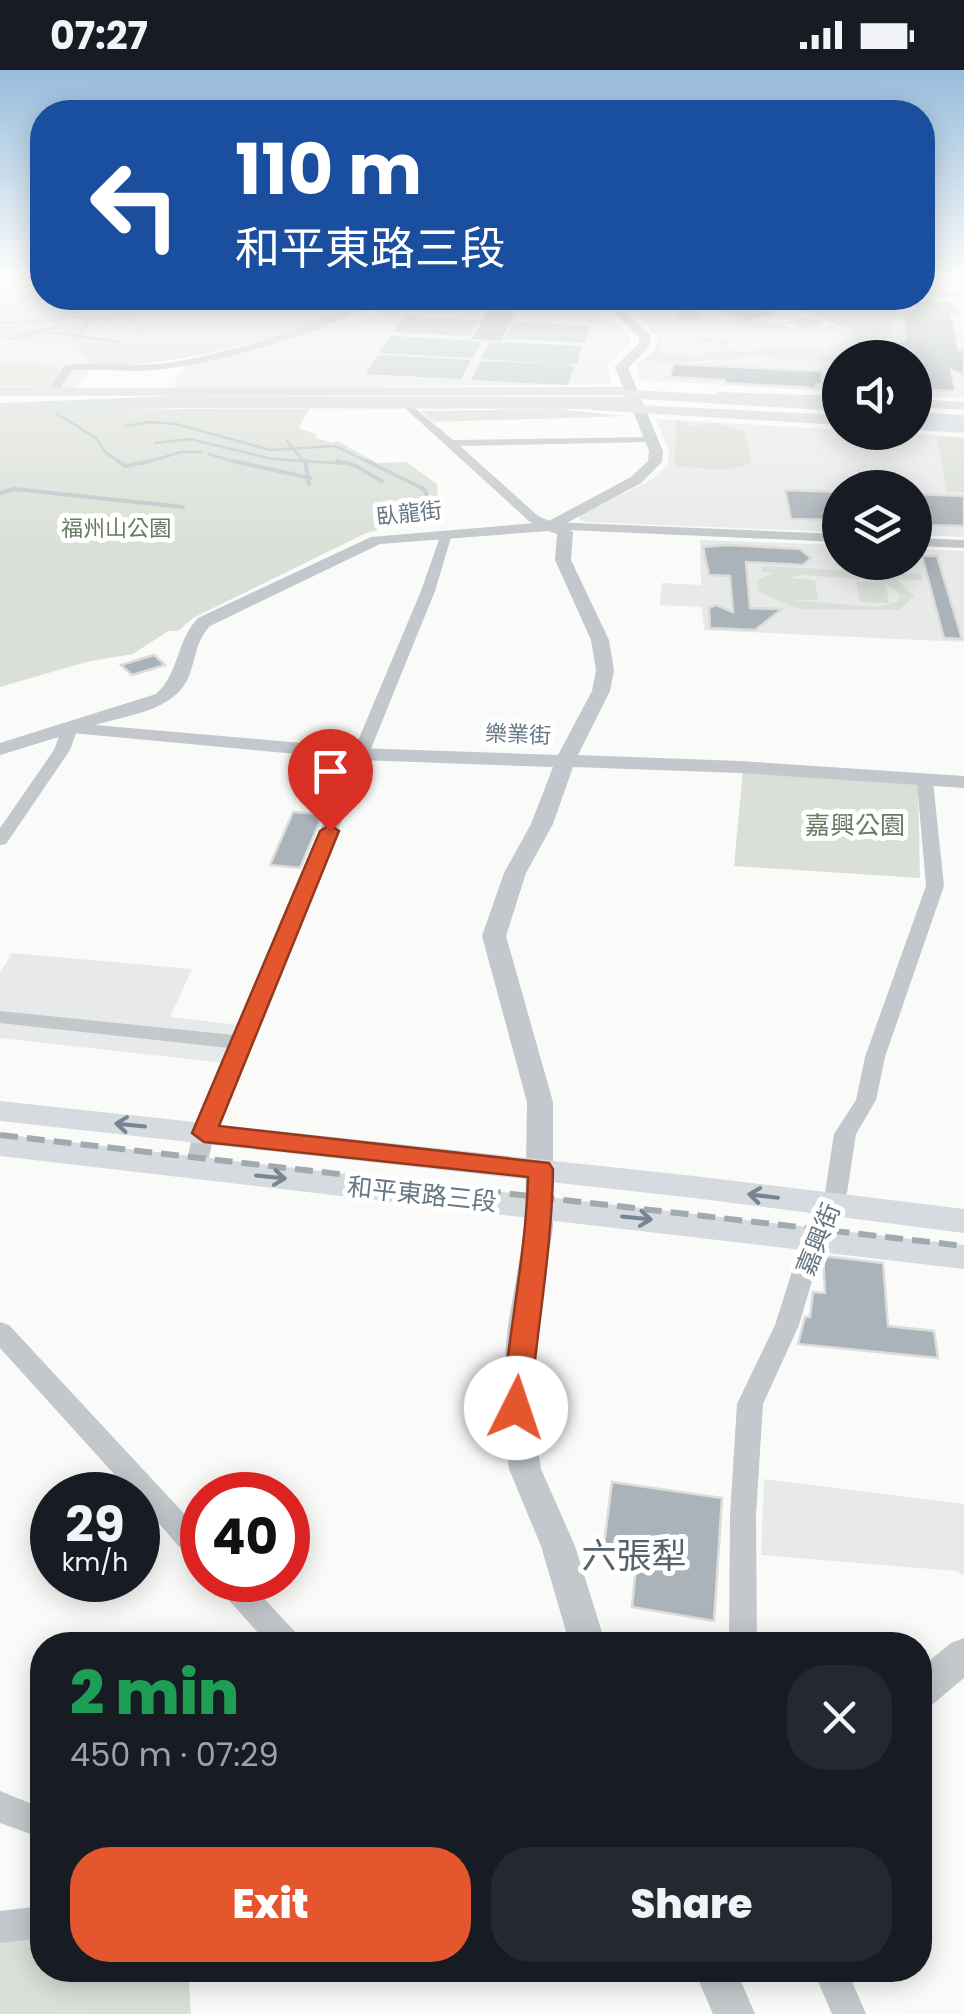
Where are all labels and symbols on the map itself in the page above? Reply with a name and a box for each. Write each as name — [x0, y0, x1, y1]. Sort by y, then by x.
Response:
street label: 臥龍街 — [375, 495, 443, 532]
park label: 福州山公園 — [61, 513, 171, 544]
street label: 樂業街 — [484, 718, 552, 751]
pin — [288, 729, 373, 832]
park label: 嘉興公園 — [805, 808, 905, 843]
one-way arrow — [115, 1115, 147, 1134]
one-way arrow — [254, 1168, 286, 1187]
street label: 和平東路三段 — [346, 1169, 498, 1220]
one-way arrow — [747, 1186, 780, 1204]
street label: 嘉興街 — [788, 1198, 849, 1281]
one-way arrow — [620, 1209, 652, 1228]
position arrow — [464, 1356, 568, 1460]
speed limit sign: 40 — [180, 1472, 310, 1602]
district label: 六張犁 — [581, 1531, 687, 1580]

